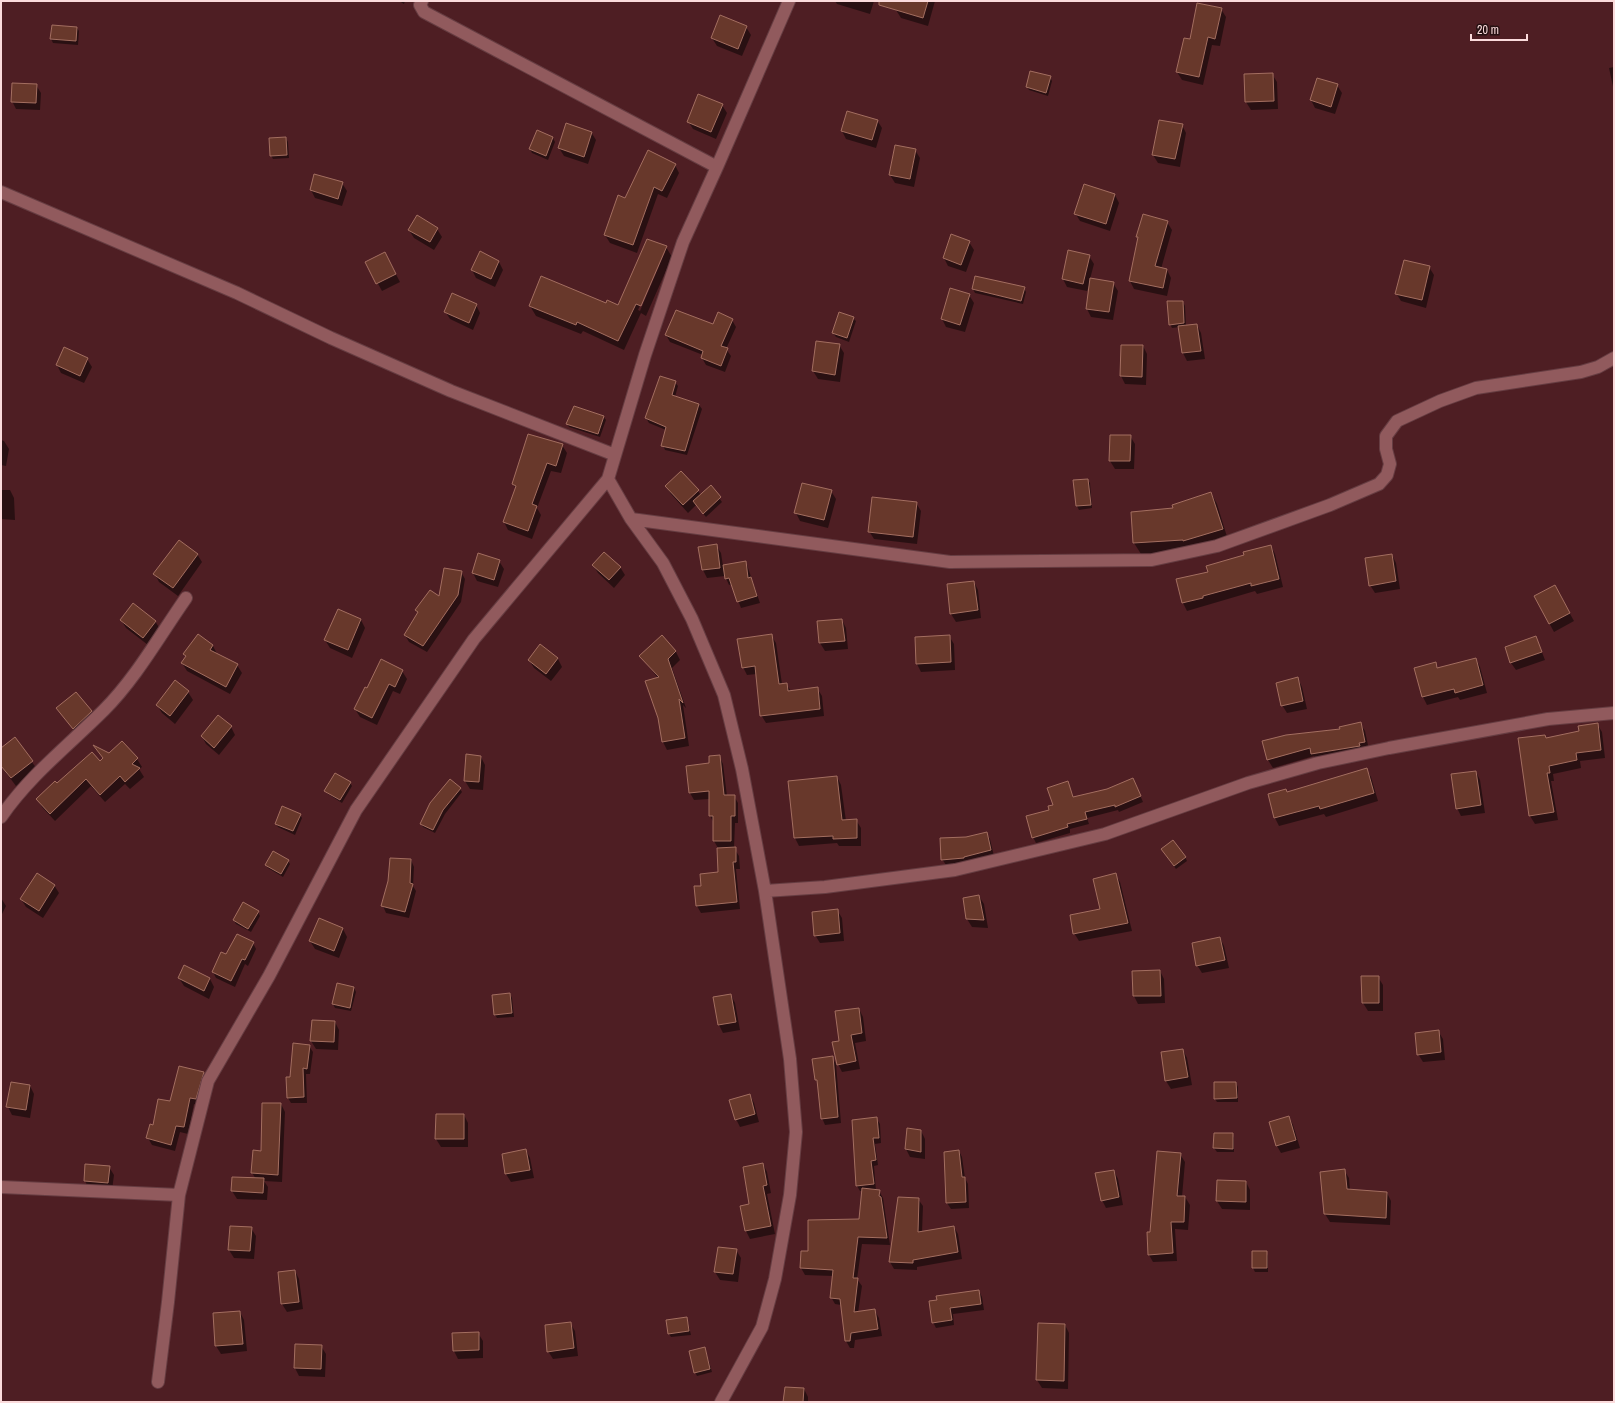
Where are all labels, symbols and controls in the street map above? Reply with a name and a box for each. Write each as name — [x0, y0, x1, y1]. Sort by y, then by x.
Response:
scale bar — [1471, 16, 1527, 42]
text: 20 m — [1477, 22, 1499, 38]

